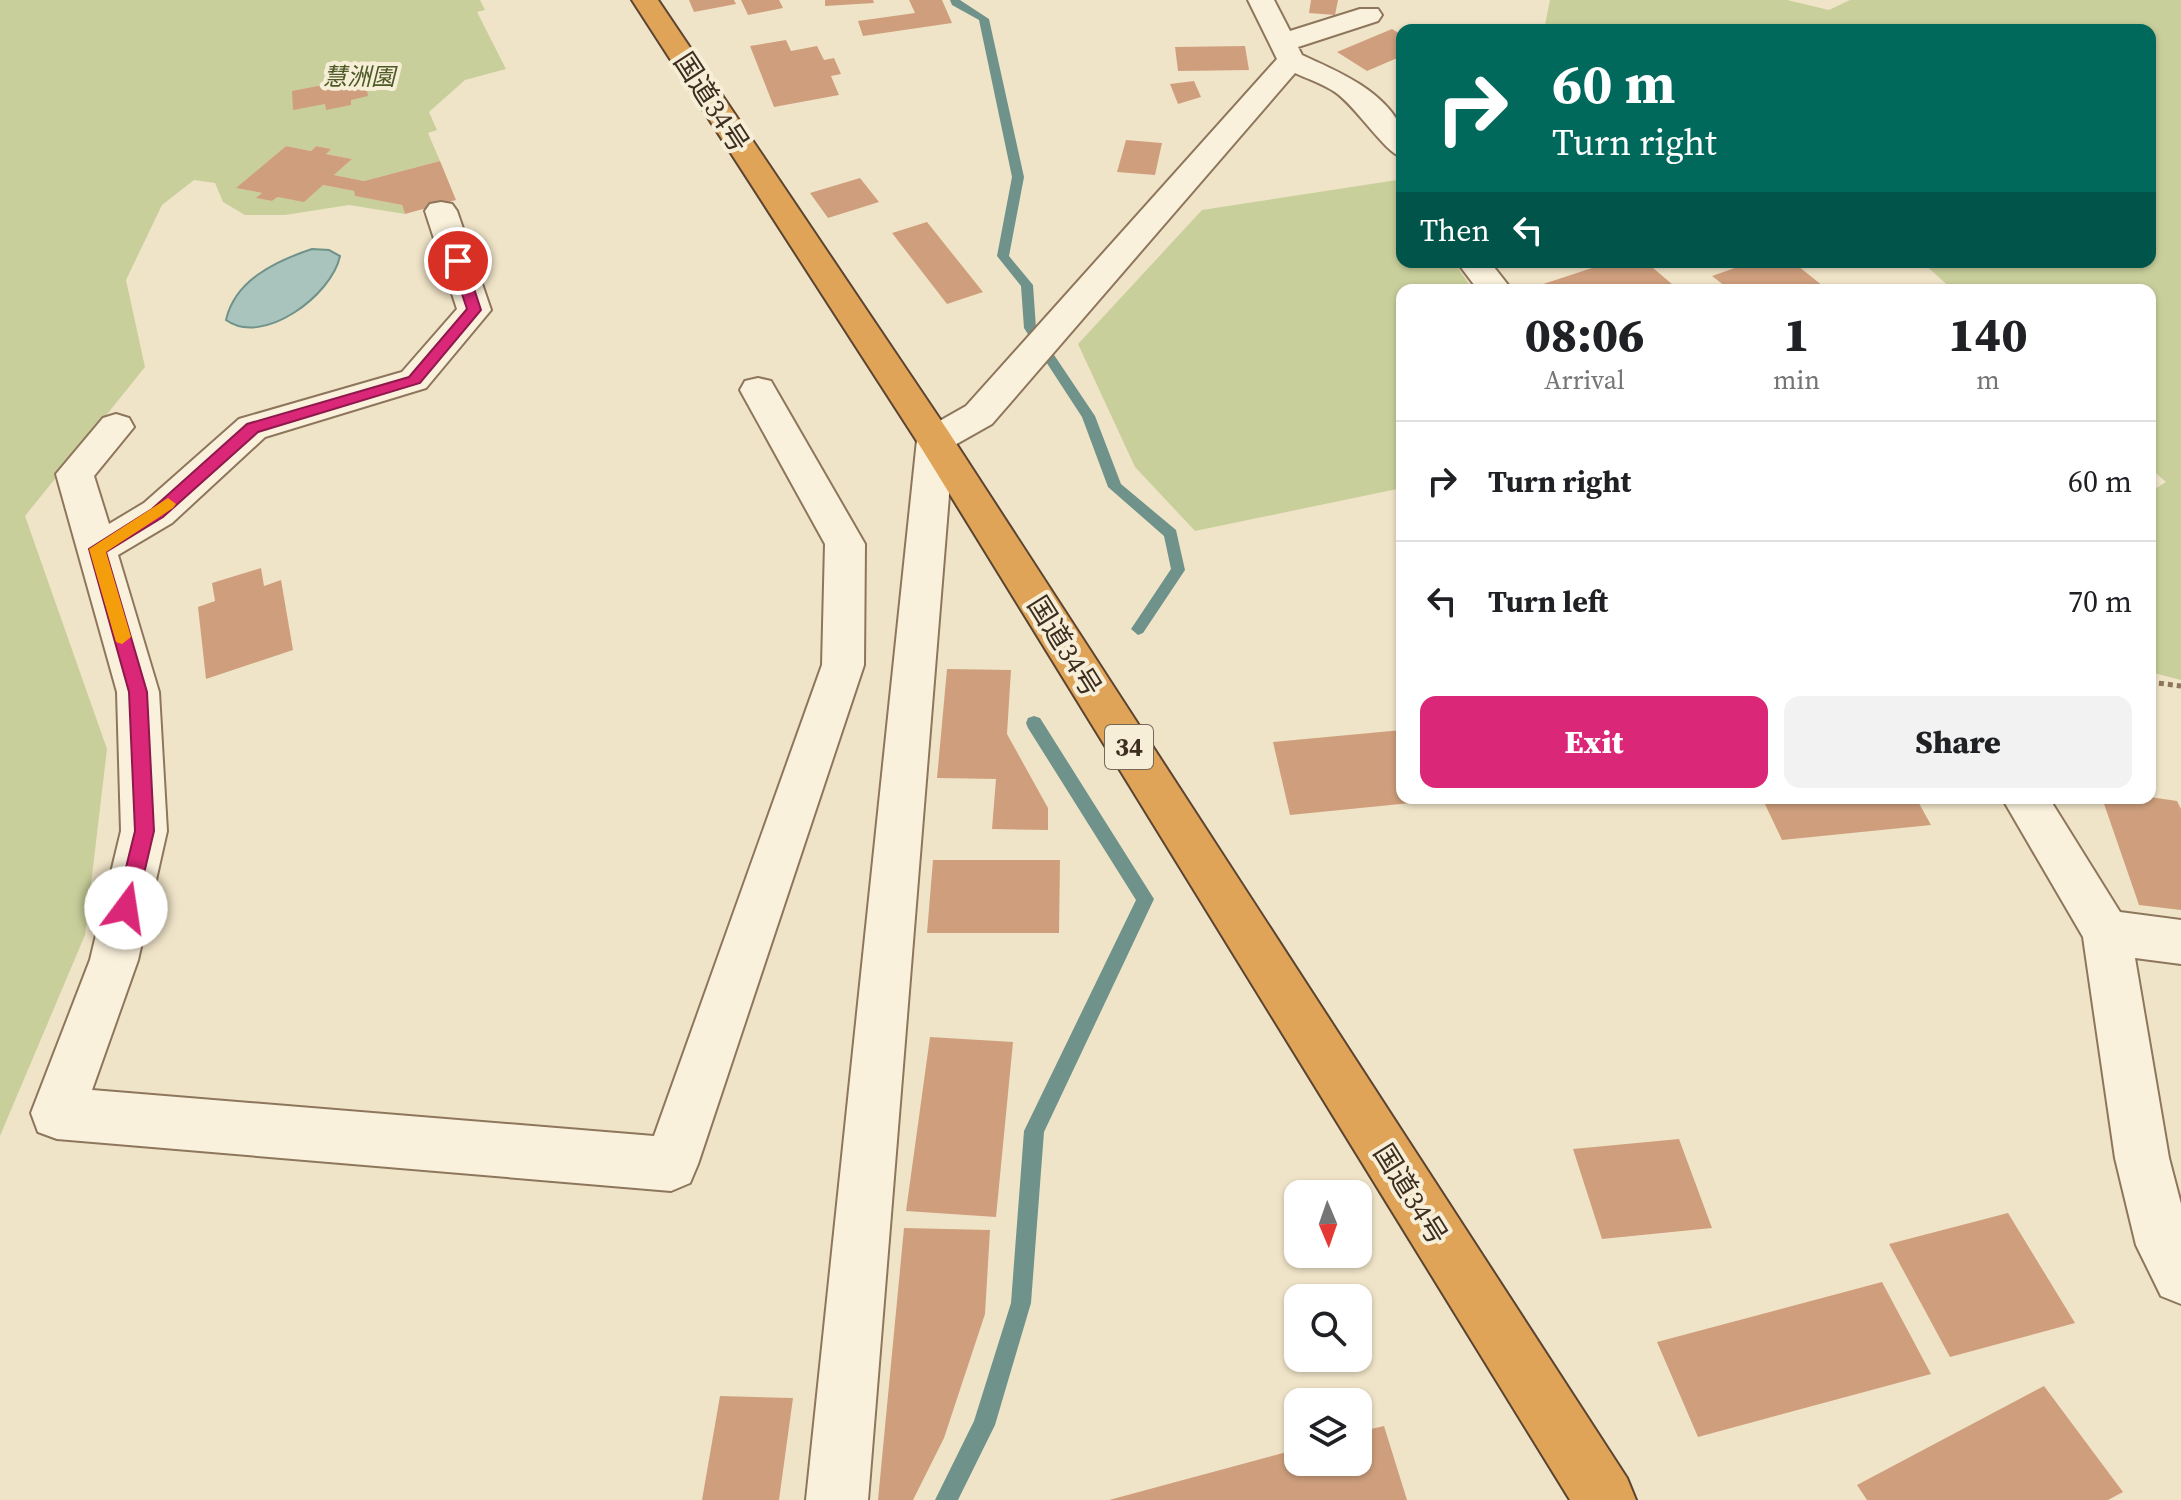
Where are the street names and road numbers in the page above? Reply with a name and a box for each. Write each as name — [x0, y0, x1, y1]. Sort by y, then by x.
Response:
street label: 国道34号 — [666, 45, 758, 159]
street label: 国道34号 — [1019, 588, 1111, 704]
road number: 34 — [1105, 725, 1153, 769]
street label: 国道34号 — [1365, 1136, 1457, 1252]

